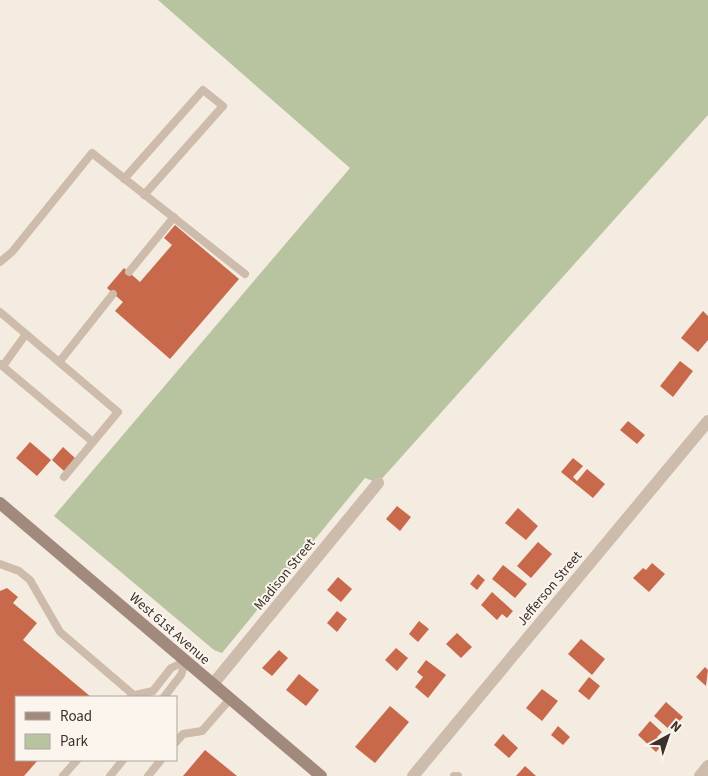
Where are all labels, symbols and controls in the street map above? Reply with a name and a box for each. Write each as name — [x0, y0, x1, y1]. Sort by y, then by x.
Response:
street label: Madison Street — [249, 534, 320, 615]
street label: Jefferson Street — [512, 547, 587, 630]
street label: West 61st Avenue — [125, 588, 214, 670]
legend — [15, 696, 178, 761]
text: Road — [60, 706, 92, 727]
north arrow — [643, 711, 693, 761]
text: N — [666, 716, 686, 737]
text: Park — [60, 731, 89, 752]

